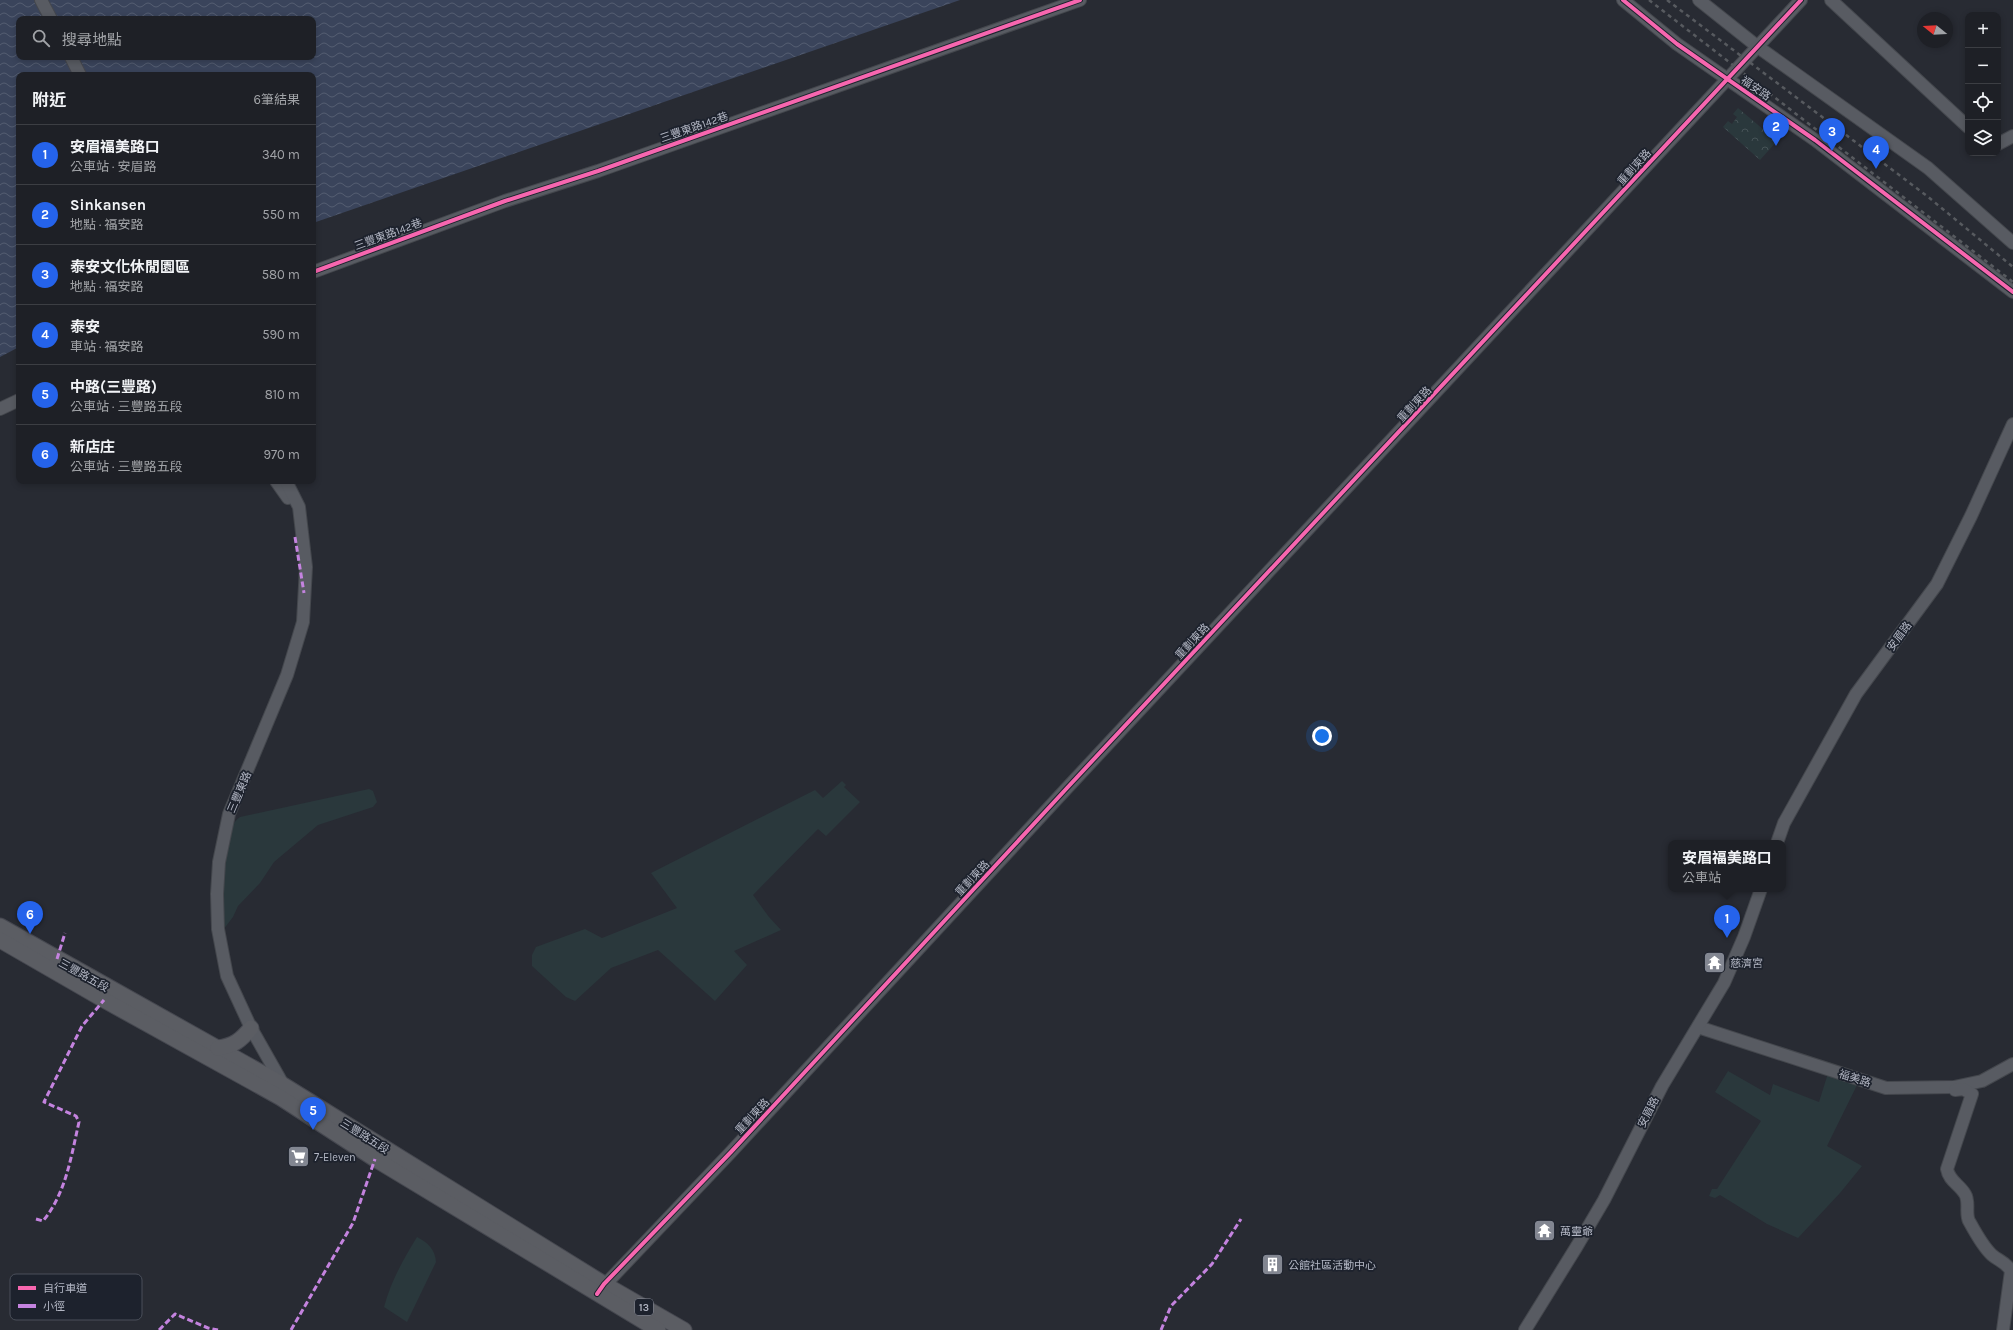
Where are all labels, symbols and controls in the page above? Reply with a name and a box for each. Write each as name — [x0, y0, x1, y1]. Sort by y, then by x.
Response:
north arrow — [1917, 12, 1953, 48]
map controls — [1965, 12, 2001, 156]
button: + — [1965, 12, 2001, 48]
search box — [16, 16, 316, 60]
icon: search — [30, 27, 52, 49]
text: 搜尋地點 — [62, 31, 122, 49]
button: − — [1965, 48, 2001, 84]
street label: 福安路 — [1738, 74, 1773, 103]
button: locate — [1965, 84, 2001, 120]
text: 附近 — [32, 90, 66, 110]
text: 6筆結果 — [254, 92, 300, 107]
street label: 三豐東路142巷 — [658, 110, 730, 145]
pin: 2 — [1763, 113, 1789, 146]
pin: 3 — [1819, 118, 1845, 151]
button: layers — [1965, 120, 2001, 156]
pin: 4 — [1863, 136, 1889, 169]
text: 安眉福美路口 — [70, 138, 160, 156]
text: 1 — [43, 147, 47, 162]
text: 340 m — [262, 147, 300, 162]
street label: 重劃東路 — [1615, 147, 1654, 188]
text: 公車站 · 安眉路 — [70, 159, 157, 174]
text: Sinkansen — [70, 196, 146, 214]
text: 2 — [41, 207, 49, 222]
text: 550 m — [262, 207, 300, 222]
street label: 三豐東路142巷 — [353, 216, 424, 253]
text: 地點 · 福安路 — [70, 217, 144, 232]
text: 泰安文化休閒園區 — [70, 258, 190, 276]
text: 3 — [41, 267, 49, 282]
text: 580 m — [262, 267, 300, 282]
text: 地點 · 福安路 — [70, 279, 144, 294]
text: 泰安 — [70, 318, 100, 336]
text: 4 — [41, 327, 49, 342]
text: 590 m — [262, 327, 300, 342]
text: 車站 · 福安路 — [70, 339, 144, 354]
text: 中路(三豐路) — [70, 378, 157, 396]
street label: 重劃東路 — [1395, 384, 1434, 425]
text: 5 — [41, 387, 49, 402]
text: 810 m — [265, 387, 300, 402]
text: 公車站 · 三豐路五段 — [70, 399, 183, 414]
text: 新店庄 — [70, 438, 115, 456]
text: 6 — [41, 447, 49, 462]
text: 970 m — [263, 447, 300, 462]
text: 公車站 · 三豐路五段 — [70, 459, 183, 474]
street label: 安眉路 — [1884, 619, 1914, 653]
street label: 重劃東路 — [1173, 621, 1212, 662]
your location — [1312, 726, 1332, 746]
street label: 三豐東路 — [225, 769, 254, 815]
popup — [1668, 840, 1786, 892]
text: 安眉福美路口 — [1682, 849, 1772, 867]
street label: 重劃東路 — [953, 858, 992, 899]
text: 公車站 — [1682, 870, 1721, 885]
pin: 6 — [17, 901, 43, 934]
pin: 1 — [1714, 905, 1740, 938]
temple icon: 慈濟宮 — [1702, 950, 1728, 976]
street label: 三豐路五段 — [57, 956, 111, 994]
place label: 慈濟宮 — [1730, 957, 1763, 970]
street label: 福美路 — [1837, 1067, 1873, 1090]
street label: 安眉路 — [1635, 1095, 1662, 1130]
street label: 重劃東路 — [733, 1096, 772, 1137]
pin: 5 — [300, 1097, 326, 1130]
street label: 三豐路五段 — [338, 1116, 392, 1157]
supermarket icon: 7-Eleven — [285, 1144, 311, 1170]
place label: 7-Eleven — [314, 1151, 356, 1164]
temple icon: 萬𤫊爺 — [1531, 1218, 1557, 1244]
place label: 萬𤫊爺 — [1560, 1225, 1593, 1238]
building icon: 公館社區活動中心 — [1260, 1252, 1286, 1278]
place label: 公館社區活動中心 — [1288, 1259, 1376, 1272]
legend — [10, 1274, 142, 1320]
text: 自行車道 — [43, 1282, 87, 1295]
road number: 13 — [635, 1299, 653, 1315]
text: 小徑 — [43, 1300, 65, 1313]

